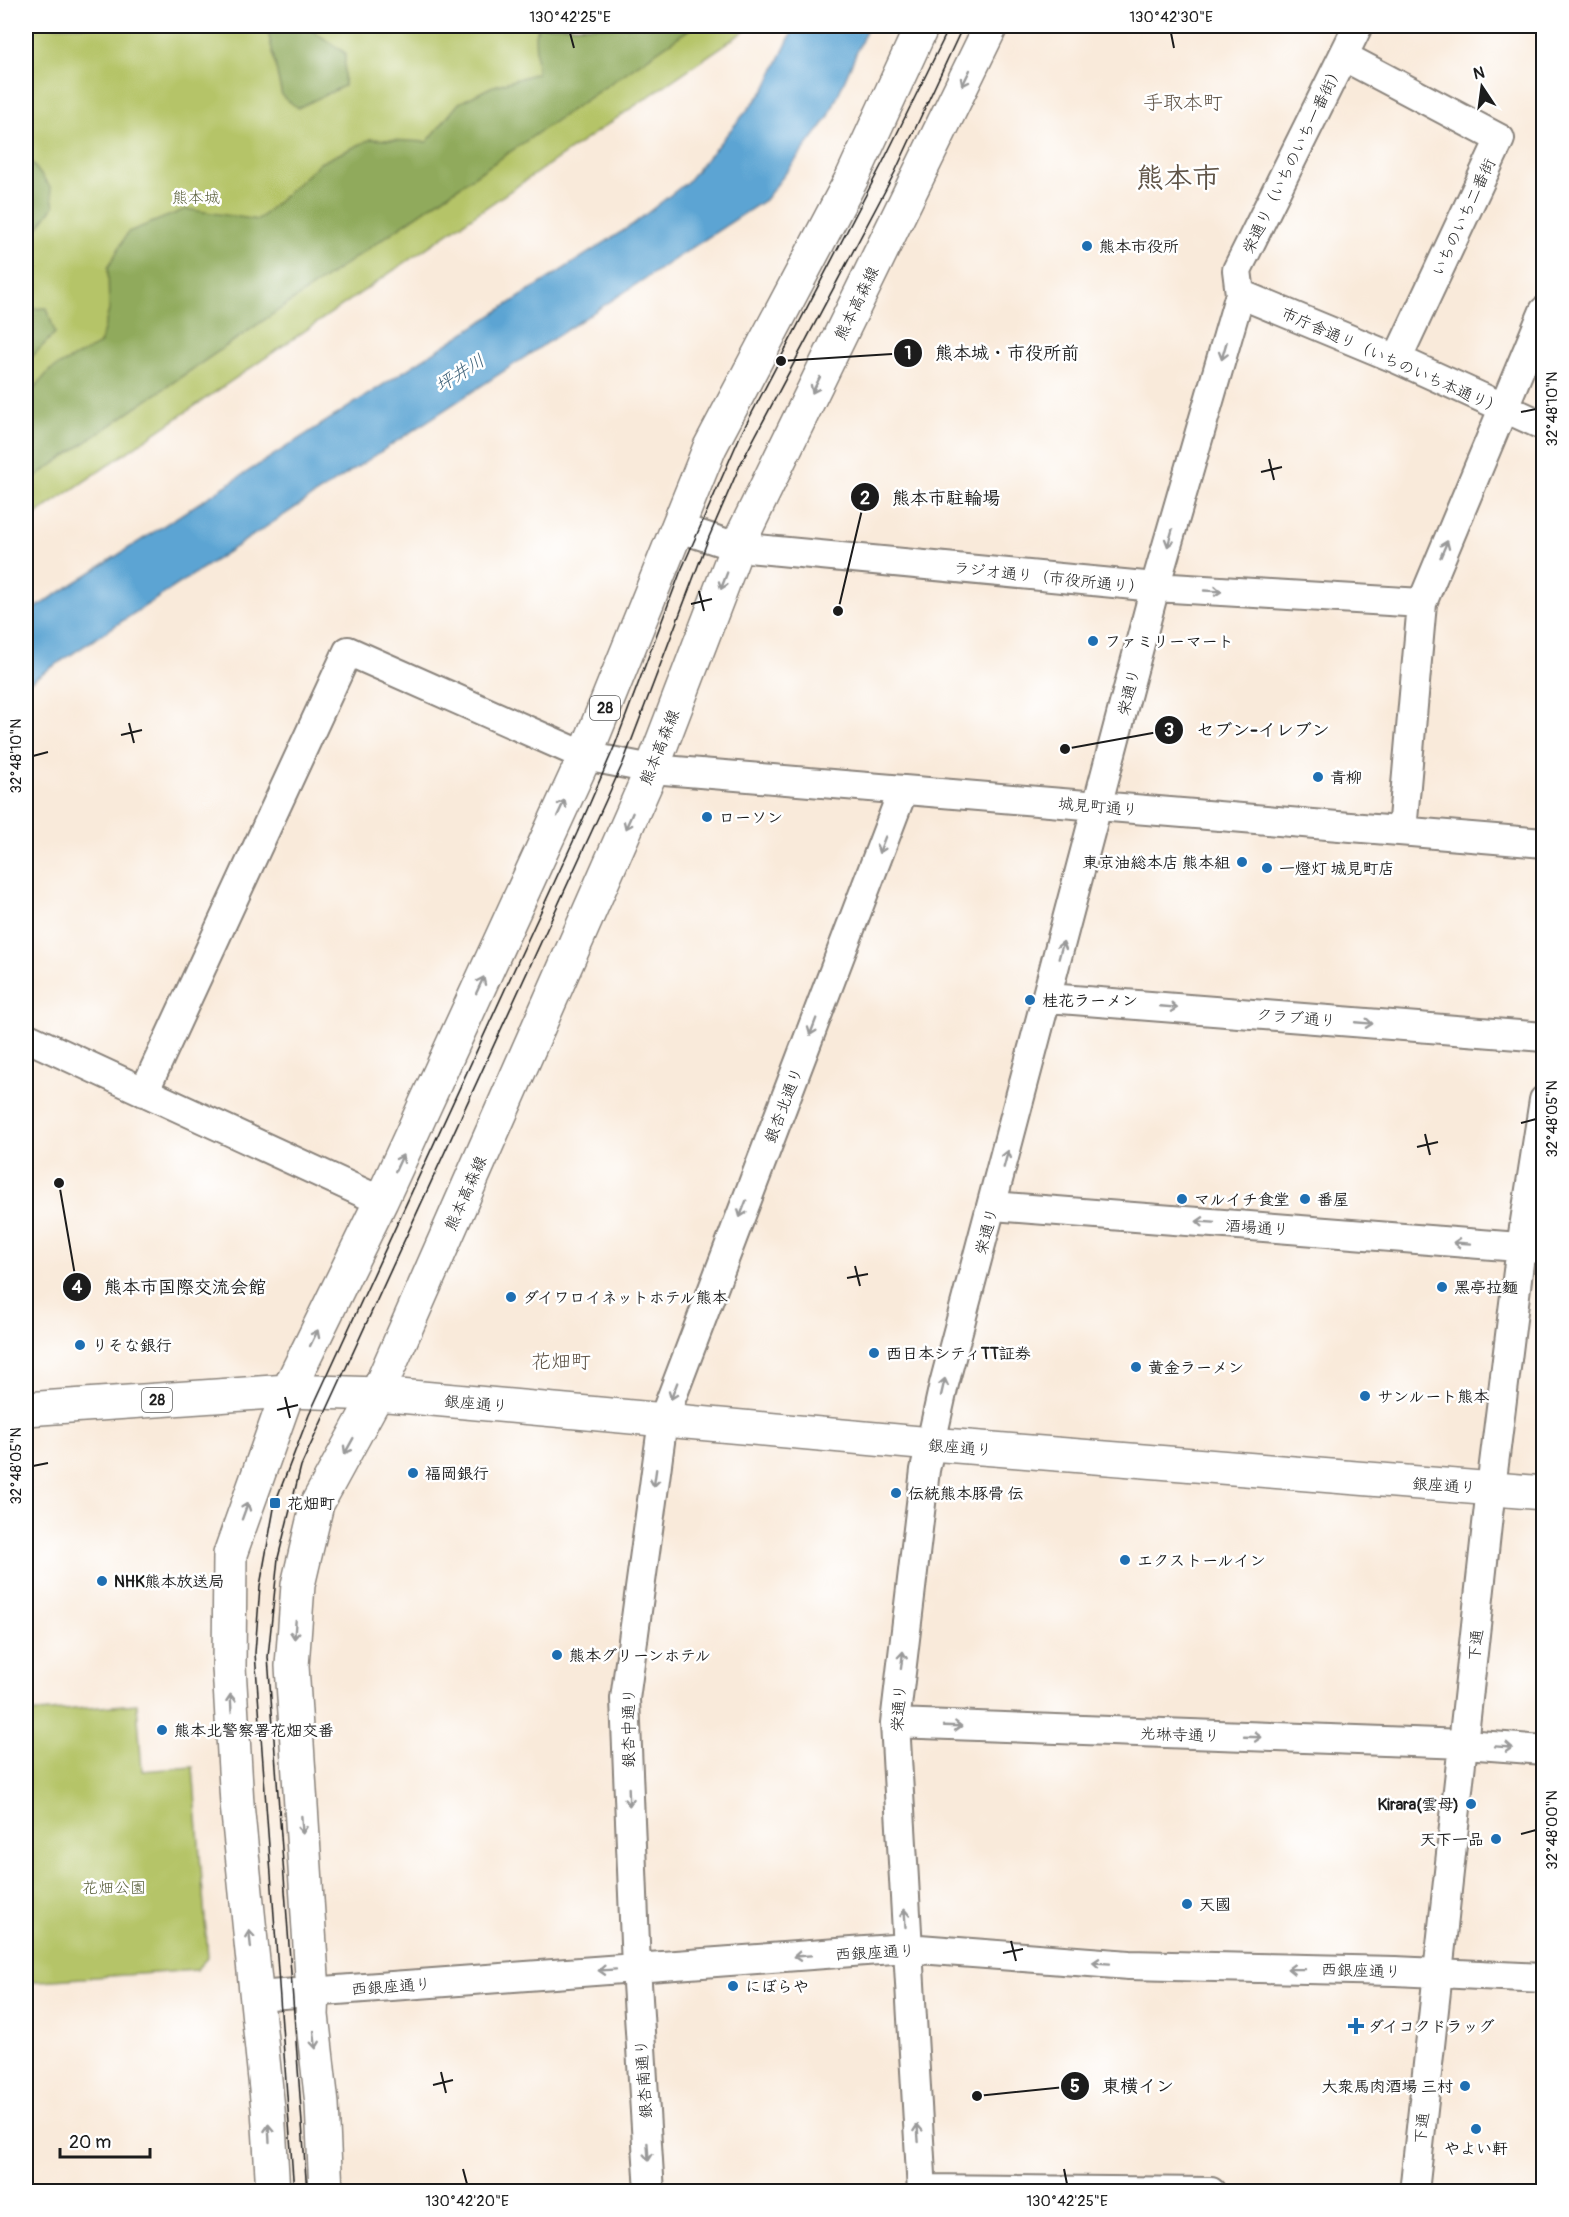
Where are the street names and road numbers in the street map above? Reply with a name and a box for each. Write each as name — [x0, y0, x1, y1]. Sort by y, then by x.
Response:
street label: 栄通り（いちのいち一番街） — [1238, 62, 1347, 257]
street label: いちのいち二番街 — [1428, 155, 1500, 280]
street label: 熊本高森線 — [830, 263, 883, 344]
street label: 市庁舎通り（いちのいち本通り） — [1278, 303, 1505, 419]
street label: ラジオ通り（市役所通り） — [952, 558, 1145, 598]
street label: 栄通り — [1113, 667, 1144, 718]
road number: 28 — [590, 696, 620, 720]
street label: 熊本高森線 — [636, 707, 684, 788]
street label: 城見町通り — [1057, 794, 1139, 820]
street label: クラブ通り — [1255, 1005, 1337, 1031]
street label: 銀杏北通り — [760, 1064, 808, 1146]
street label: 熊本高森線 — [441, 1153, 491, 1234]
street label: 栄通り — [971, 1205, 1003, 1257]
street label: 酒場通り — [1224, 1216, 1290, 1240]
road number: 28 — [142, 1388, 172, 1412]
street label: 銀座通り — [443, 1391, 509, 1417]
street label: 銀座通り — [927, 1435, 993, 1461]
street label: 銀座通り — [1411, 1474, 1477, 1498]
street label: 下通 — [1464, 1628, 1488, 1662]
street label: 栄通り — [887, 1683, 911, 1733]
street label: 銀杏中通り — [619, 1688, 639, 1768]
street label: 光琳寺通り — [1140, 1724, 1220, 1746]
street label: 西銀座通り — [835, 1941, 916, 1965]
street label: 西銀座通り — [1321, 1960, 1401, 1982]
street label: 西銀座通り — [350, 1974, 432, 2000]
street label: 銀杏南通り — [631, 2038, 657, 2120]
street label: 下通 — [1410, 2111, 1434, 2145]

